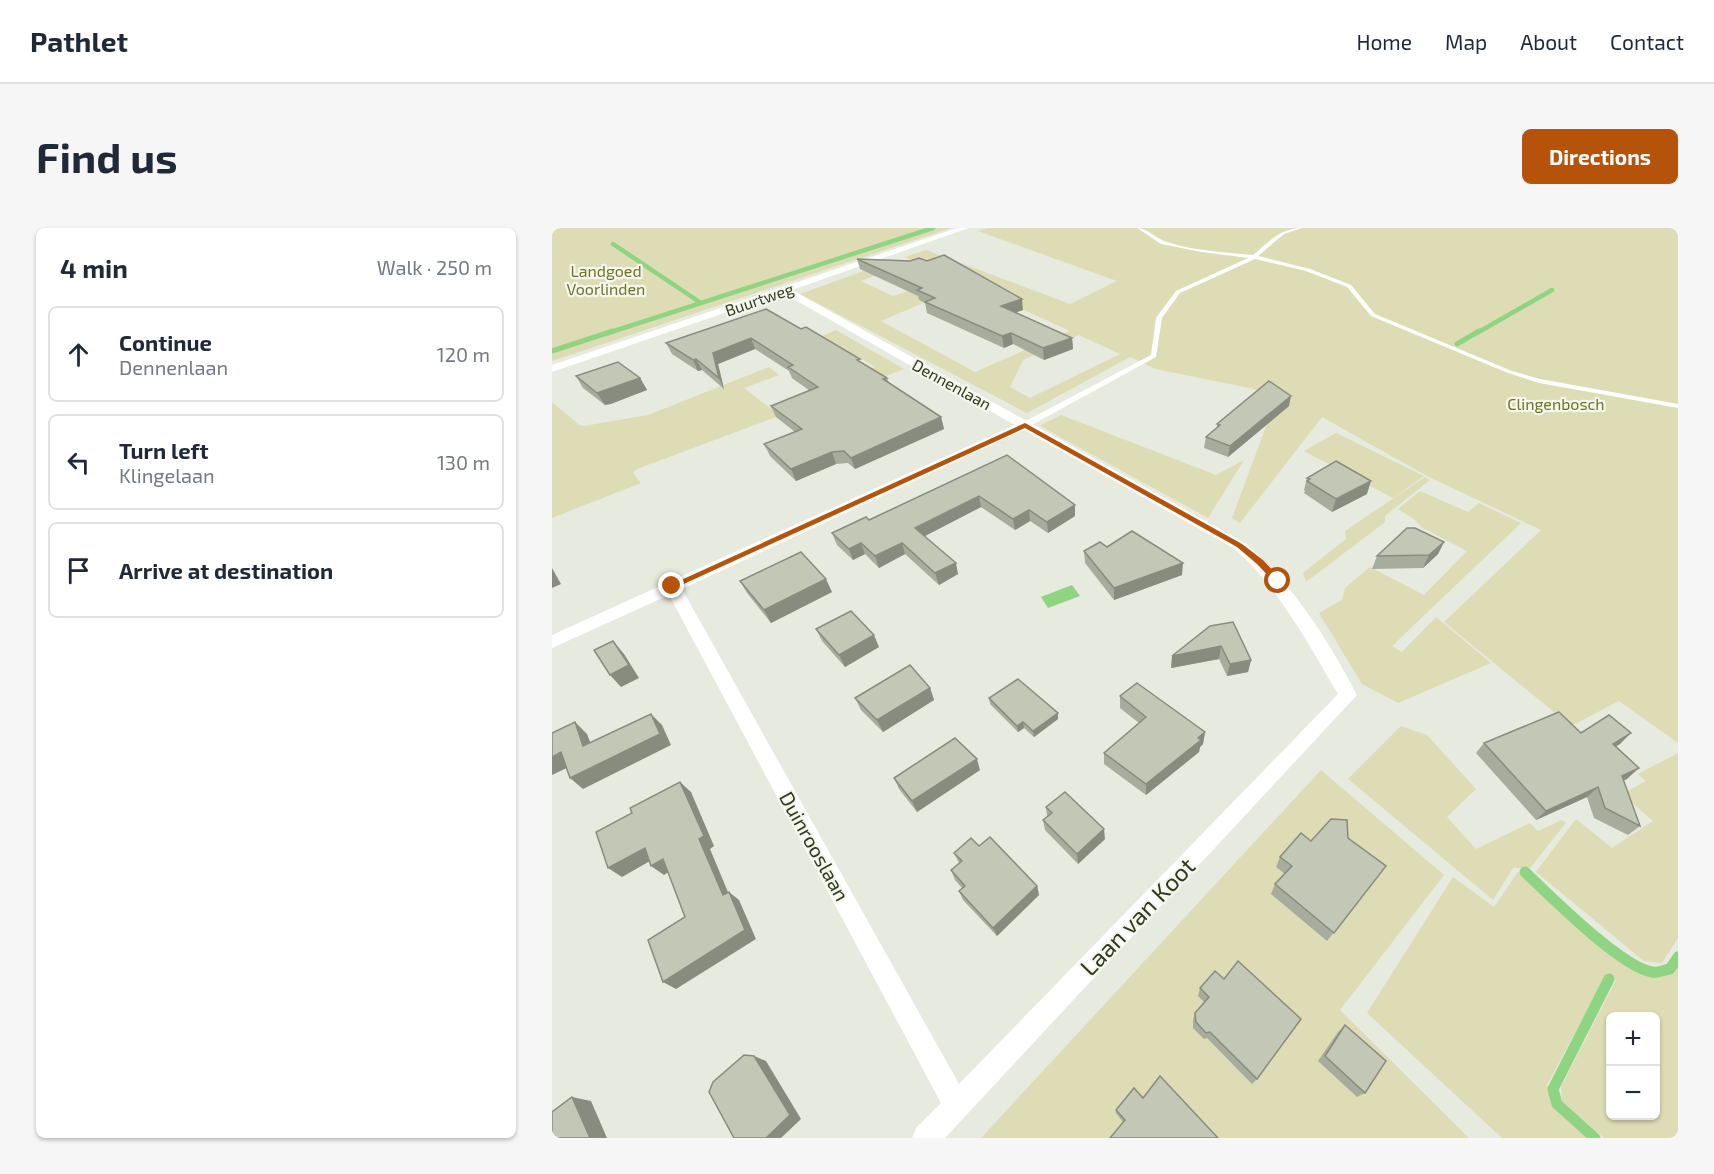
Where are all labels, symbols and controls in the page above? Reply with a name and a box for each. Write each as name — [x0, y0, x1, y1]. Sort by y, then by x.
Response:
text: Pathlet — [30, 24, 128, 58]
text: Home — [1356, 29, 1412, 54]
text: Map — [1445, 29, 1487, 54]
text: About — [1520, 29, 1577, 54]
text: Contact — [1610, 29, 1684, 54]
button: Directions — [1522, 129, 1678, 184]
text: Find us — [36, 131, 178, 181]
text: 4 min — [60, 252, 128, 283]
text: Walk · 250 m — [377, 255, 492, 279]
park label: Landgoed Voorlinden — [567, 261, 645, 298]
street label: Buurtweg — [722, 278, 796, 320]
text: Continue — [119, 329, 212, 355]
icon: ahead — [62, 338, 95, 371]
text: 120 m — [437, 342, 490, 366]
text: Dennenlaan — [119, 355, 228, 379]
street label: Dennenlaan — [909, 355, 995, 413]
park label: Clingenbosch — [1507, 394, 1605, 413]
text: Turn left — [119, 437, 208, 463]
icon: left — [62, 446, 95, 479]
text: 130 m — [437, 450, 490, 474]
text: Klingelaan — [119, 463, 215, 487]
icon: arrive — [62, 554, 95, 587]
text: Arrive at destination — [119, 557, 333, 583]
route start — [1264, 567, 1290, 593]
route end — [658, 572, 684, 598]
street label: Duinrooslaan — [775, 787, 855, 905]
street label: Laan van Koot — [1073, 851, 1201, 981]
map controls — [1606, 1012, 1660, 1120]
button: + — [1606, 1012, 1660, 1066]
button: − — [1606, 1066, 1660, 1120]

